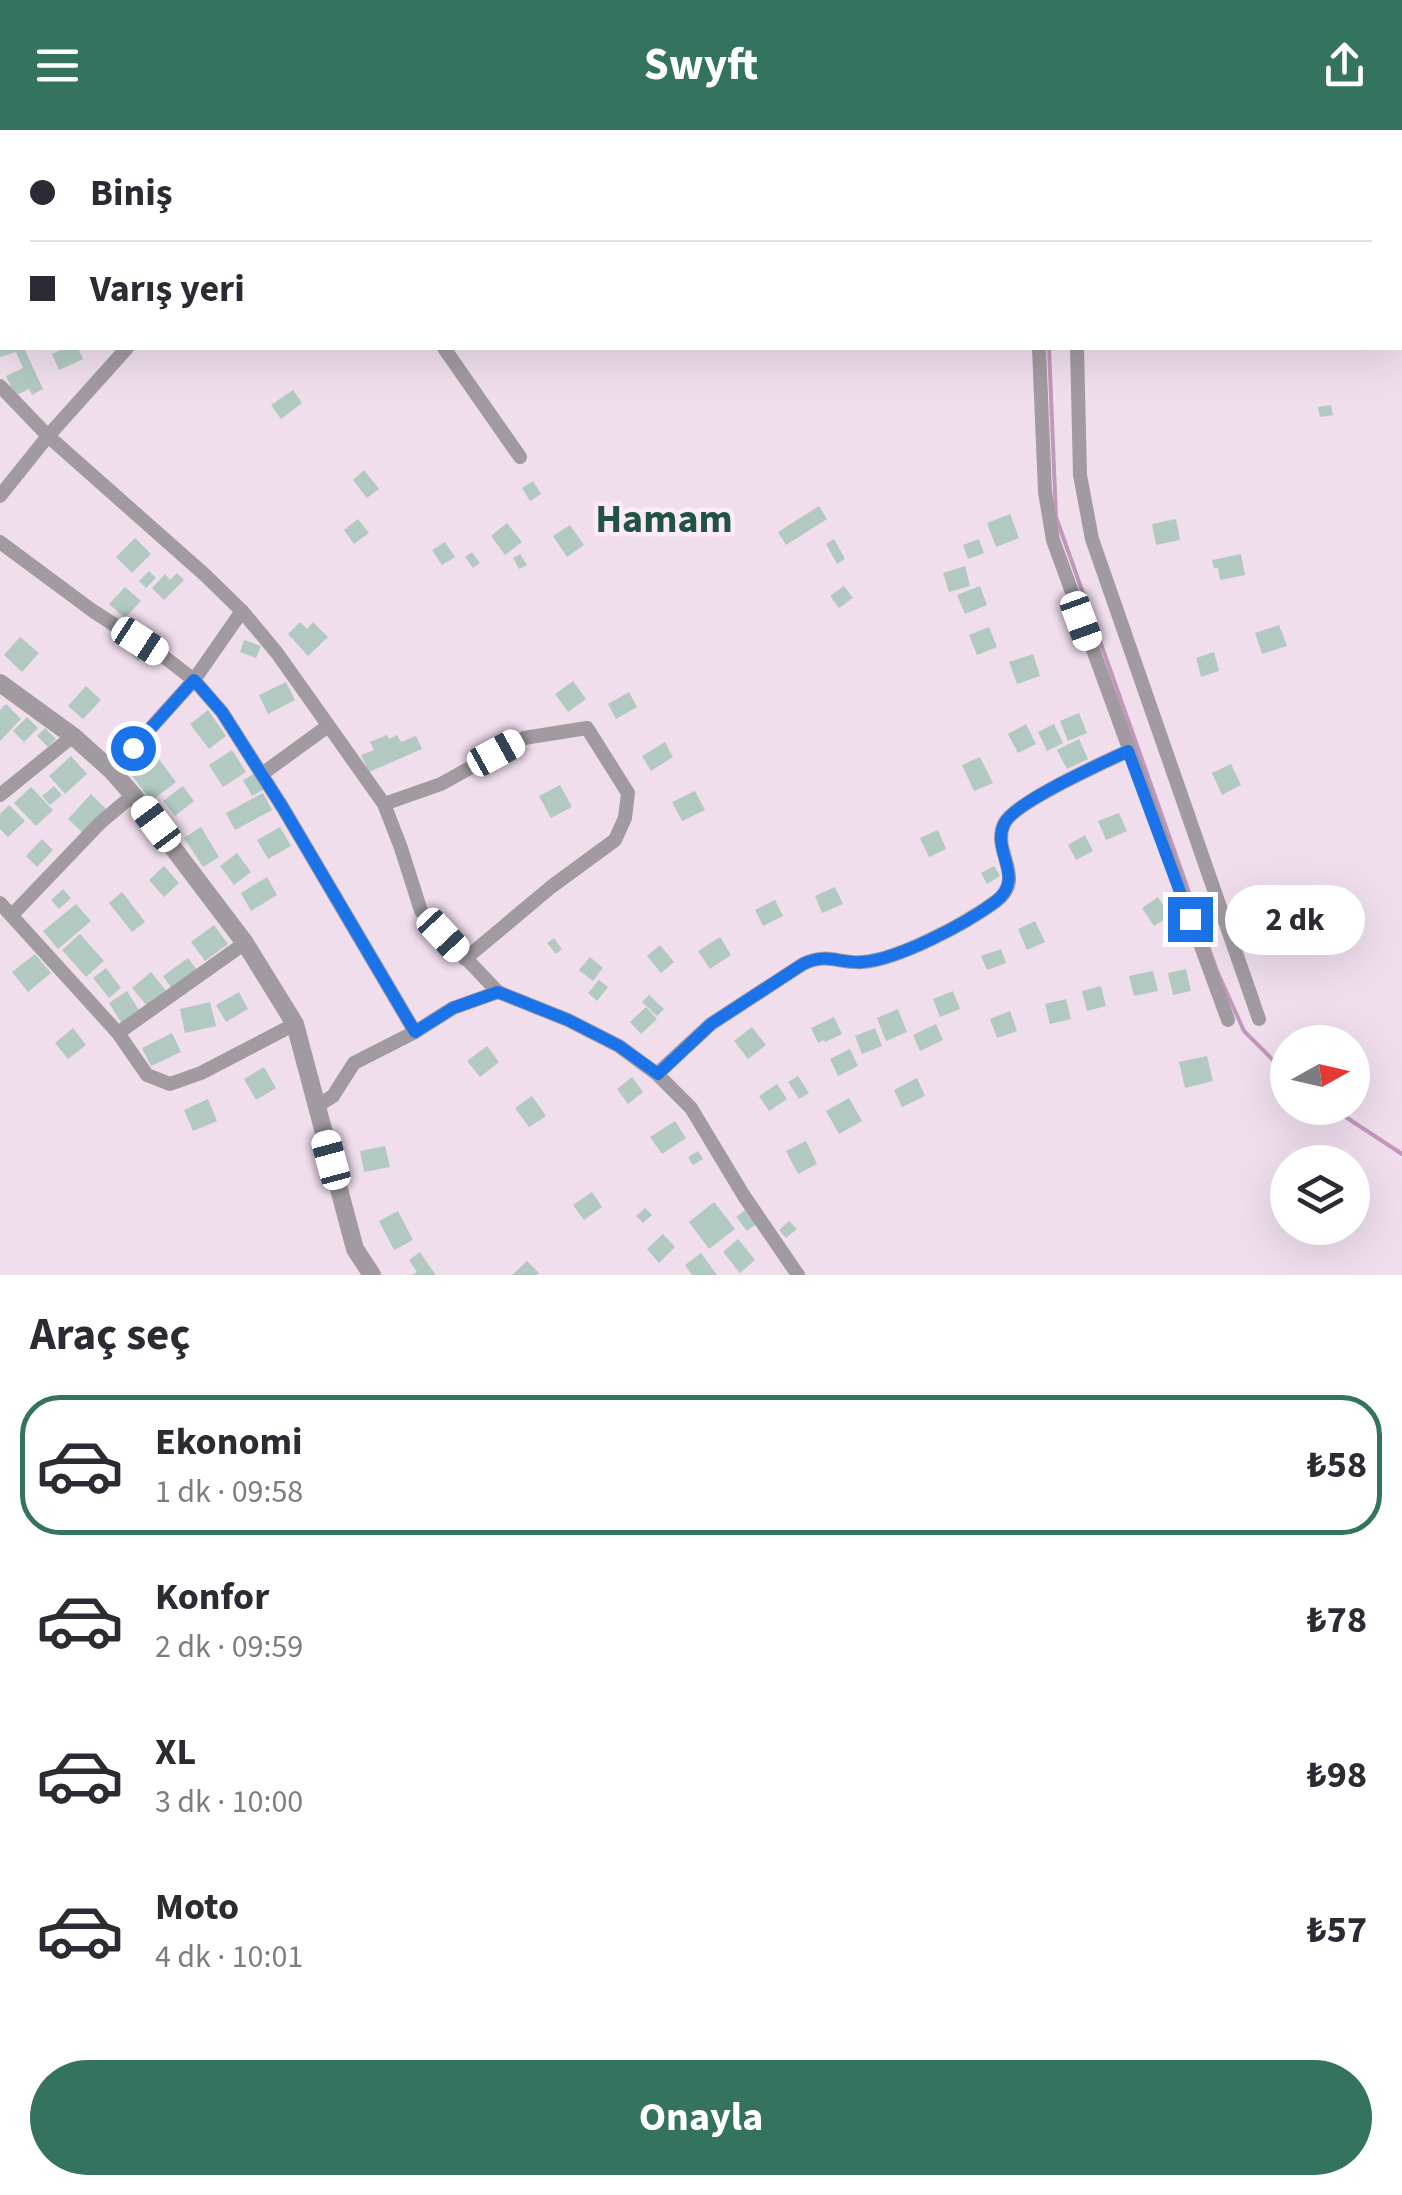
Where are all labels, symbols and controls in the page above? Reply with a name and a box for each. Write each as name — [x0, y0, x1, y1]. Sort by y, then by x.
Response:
text: Swyft — [644, 33, 758, 97]
icon: menu — [30, 38, 85, 93]
icon: share — [1317, 38, 1372, 93]
text: Biniş — [90, 166, 173, 220]
text: Varış yeri — [90, 262, 245, 316]
district label: Hamam — [595, 491, 733, 548]
car — [1057, 588, 1105, 654]
car — [107, 612, 173, 670]
car — [462, 725, 530, 781]
route start — [111, 726, 156, 771]
car — [126, 791, 186, 857]
callout: 2 dk — [1225, 884, 1365, 954]
route end — [1168, 897, 1213, 942]
text: 2 dk — [1265, 897, 1325, 943]
car — [412, 903, 474, 967]
north arrow — [1270, 1025, 1370, 1125]
map controls — [1270, 1025, 1370, 1245]
car — [309, 1127, 353, 1193]
button: layers — [1270, 1145, 1370, 1245]
text: Araç seç — [30, 1303, 190, 1367]
text: Ekonomi — [155, 1415, 303, 1469]
icon: car — [35, 1420, 125, 1510]
text: ₺58 — [1307, 1438, 1367, 1492]
text: 1 dk · 09:58 — [155, 1469, 303, 1515]
text: Konfor — [155, 1570, 269, 1624]
icon: car — [35, 1575, 125, 1665]
text: ₺78 — [1307, 1593, 1367, 1647]
text: 2 dk · 09:59 — [155, 1624, 303, 1670]
text: XL — [155, 1725, 196, 1779]
icon: car — [35, 1730, 125, 1820]
text: ₺98 — [1307, 1748, 1367, 1802]
text: 3 dk · 10:00 — [155, 1779, 303, 1825]
text: Moto — [155, 1880, 239, 1934]
icon: car — [35, 1885, 125, 1975]
text: ₺57 — [1307, 1903, 1367, 1957]
text: 4 dk · 10:01 — [155, 1934, 303, 1980]
button: Onayla — [30, 2060, 1372, 2175]

